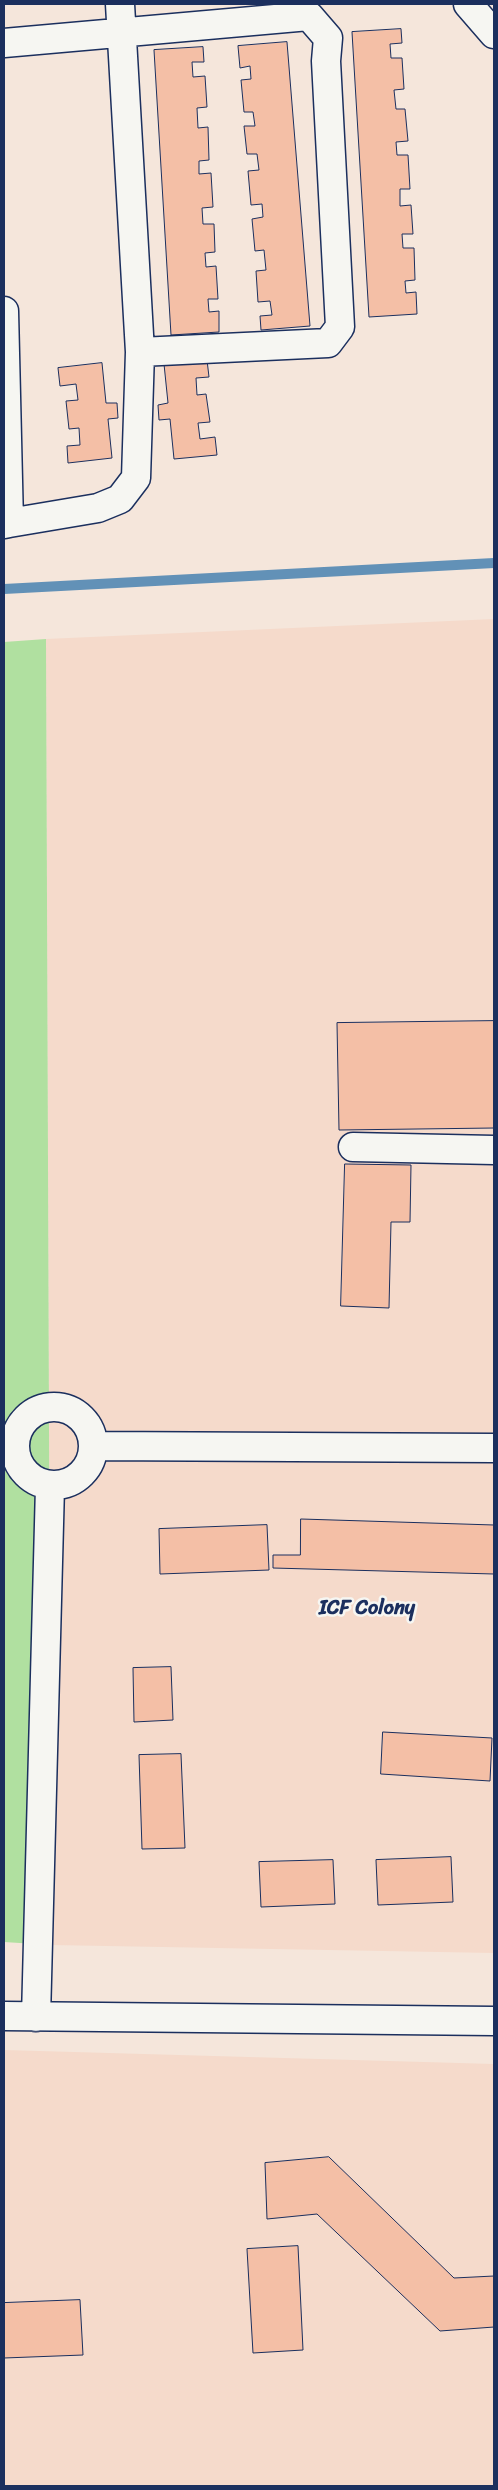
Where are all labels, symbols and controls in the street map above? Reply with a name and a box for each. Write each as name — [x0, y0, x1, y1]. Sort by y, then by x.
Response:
district label: ICF Colony — [319, 1597, 415, 1621]

